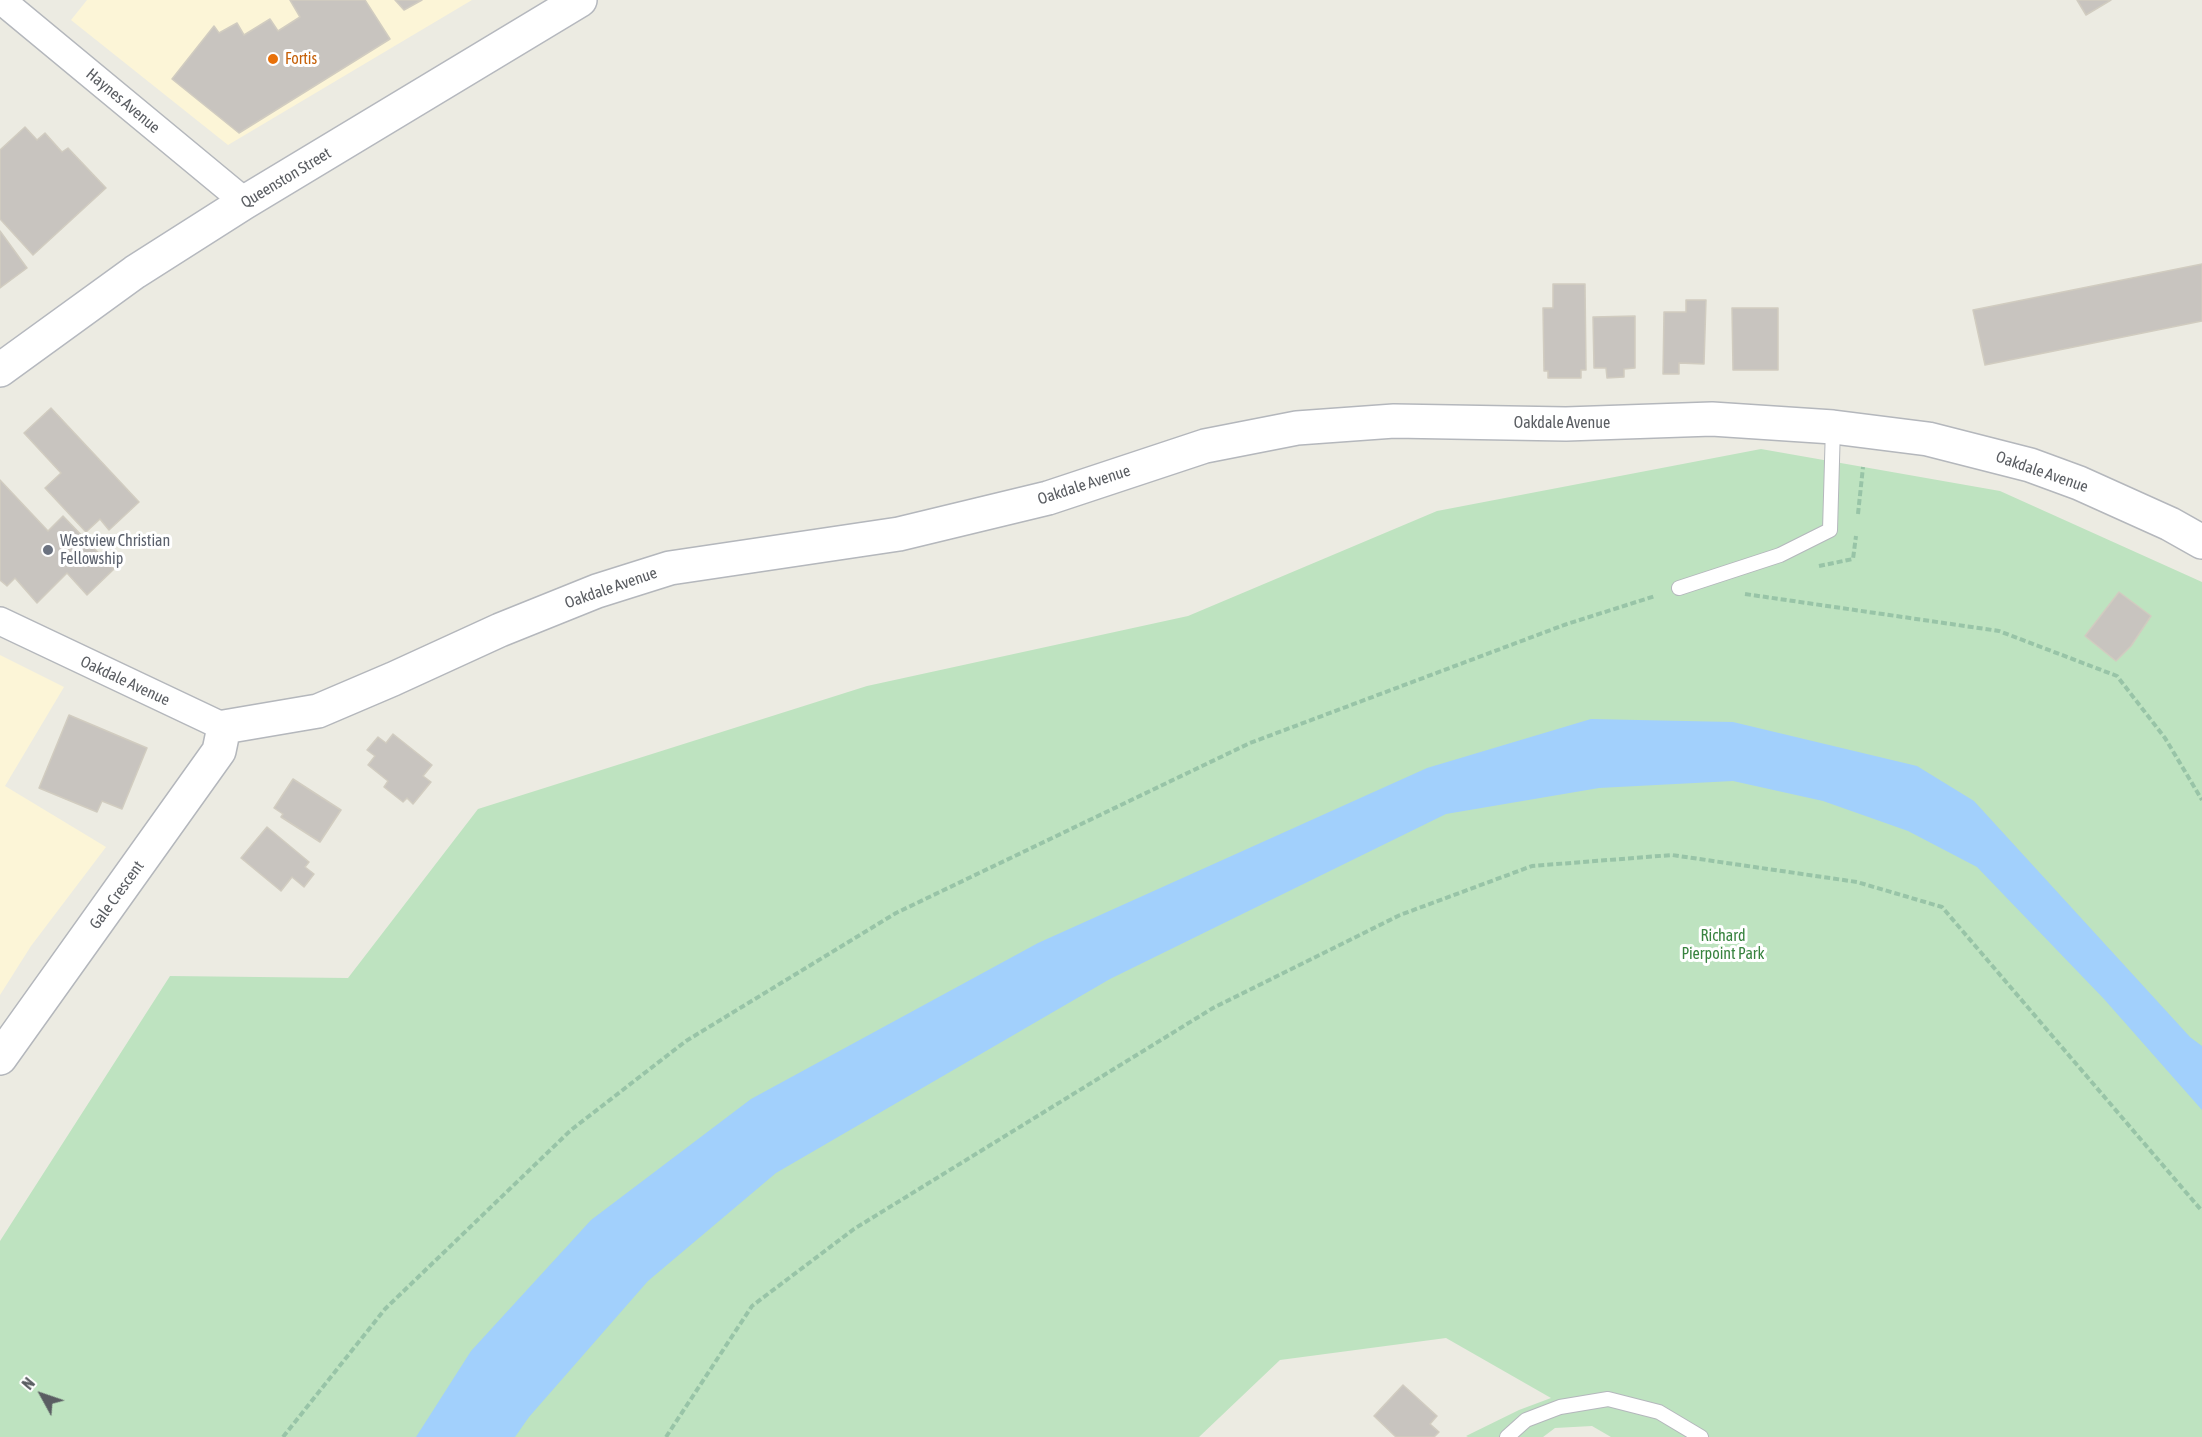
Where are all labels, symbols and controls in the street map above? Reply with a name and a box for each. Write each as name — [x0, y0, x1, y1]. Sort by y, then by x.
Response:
place label: Fortis — [285, 49, 317, 69]
marker: Fortis — [266, 52, 280, 66]
street label: Haynes Avenue — [82, 65, 164, 137]
street label: Queenston Street — [237, 144, 335, 212]
street label: Oakdale Avenue — [1514, 413, 1610, 433]
street label: Oakdale Avenue — [1993, 447, 2091, 497]
street label: Oakdale Avenue — [1035, 461, 1133, 509]
place label: Westview Christian Fellowship — [60, 531, 170, 569]
marker: Westview Christian Fellowship — [41, 543, 55, 557]
street label: Oakdale Avenue — [562, 563, 660, 613]
street label: Oakdale Avenue — [77, 652, 173, 710]
street label: Gale Crescent — [86, 857, 148, 933]
park label: Richard Pierpoint Park — [1681, 926, 1765, 964]
north arrow — [12, 1365, 72, 1425]
text: N — [18, 1374, 38, 1393]

